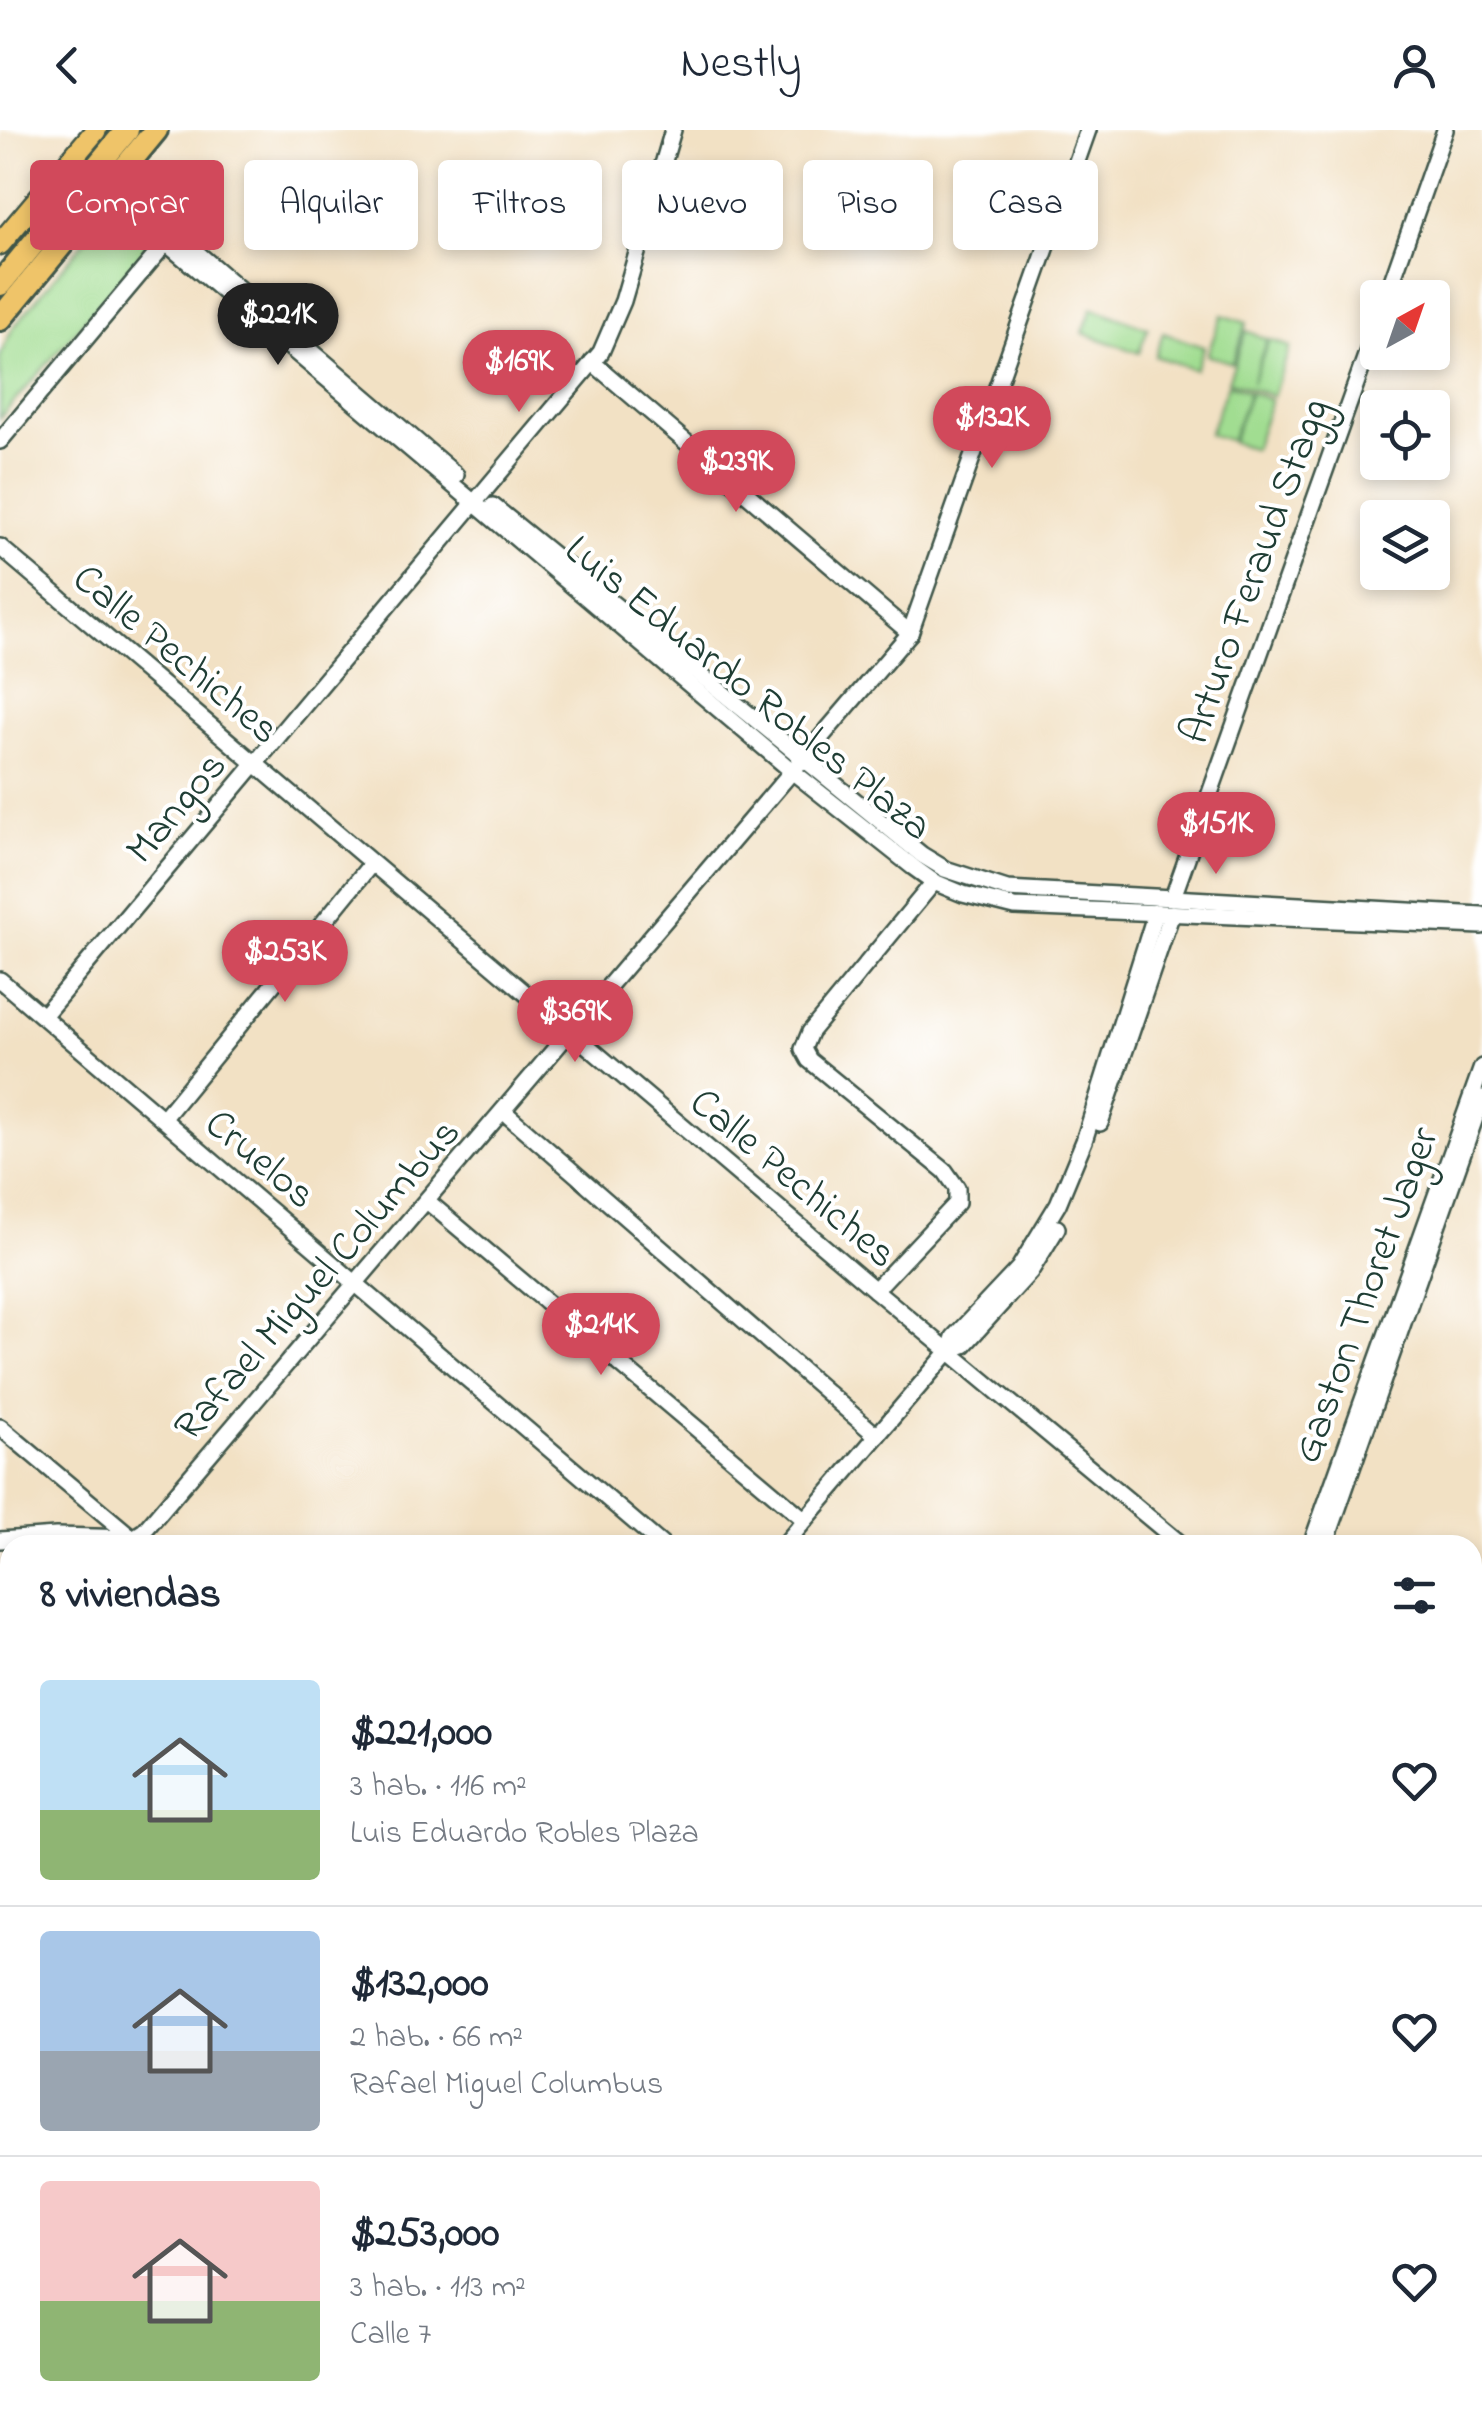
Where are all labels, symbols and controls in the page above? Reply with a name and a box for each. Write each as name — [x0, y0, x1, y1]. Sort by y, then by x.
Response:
text: Nestly — [680, 32, 802, 98]
icon: back — [40, 38, 95, 93]
icon: person — [1387, 38, 1442, 93]
chip: Comprar — [30, 160, 224, 250]
chip: Alquilar — [244, 160, 418, 250]
chip: Filtros — [438, 160, 602, 250]
chip: Nuevo — [622, 160, 783, 250]
chip: Piso — [803, 160, 933, 250]
chip: Casa — [953, 160, 1098, 250]
north arrow — [1360, 280, 1450, 370]
map controls — [1360, 280, 1450, 590]
pin: $221K — [208, 283, 348, 368]
text: $221K — [240, 292, 316, 339]
pin: $169K — [449, 330, 589, 415]
text: $169K — [485, 339, 553, 386]
pin: $132K — [922, 386, 1062, 471]
street label: Arturo Feraud Stagg — [1165, 390, 1347, 753]
button: locate — [1360, 390, 1450, 480]
text: $132K — [955, 395, 1029, 442]
pin: $239K — [666, 430, 806, 515]
text: $239K — [699, 439, 773, 486]
button: layers — [1360, 500, 1450, 590]
street label: Luis Eduardo Robles Plaza — [550, 522, 944, 857]
street label: Calle Pechiches — [58, 550, 292, 761]
street label: Mangos — [112, 739, 243, 879]
pin: $151K — [1146, 792, 1286, 877]
text: $151K — [1179, 801, 1253, 848]
pin: $253K — [215, 920, 355, 1005]
text: $253K — [244, 929, 326, 976]
pin: $369K — [505, 980, 645, 1065]
text: $369K — [539, 989, 611, 1036]
street label: Calle Pechiches — [675, 1074, 909, 1285]
street label: Cruelos — [190, 1096, 328, 1225]
street label: Rafael Miguel Columbus — [160, 1106, 476, 1456]
street label: Gaston Thoret Jager — [1278, 1118, 1457, 1472]
pin: $214K — [531, 1293, 671, 1378]
text: $214K — [564, 1302, 638, 1349]
text: 8 viviendas — [40, 1565, 221, 1626]
icon: filters — [1387, 1568, 1442, 1623]
text: $221,000 — [350, 1703, 492, 1764]
icon: home — [120, 1720, 240, 1840]
icon: heart — [1387, 1753, 1442, 1808]
text: 3 hab. · 116 m² — [350, 1764, 527, 1811]
text: Luis Eduardo Robles Plaza — [350, 1811, 699, 1858]
text: $132,000 — [350, 1954, 489, 2015]
icon: home — [120, 1971, 240, 2091]
icon: heart — [1387, 2004, 1442, 2059]
text: 2 hab. · 66 m² — [350, 2015, 523, 2062]
text: Rafael Miguel Columbus — [350, 2062, 663, 2109]
text: $253,000 — [350, 2204, 499, 2265]
icon: home — [120, 2221, 240, 2341]
icon: heart — [1387, 2254, 1442, 2309]
text: 3 hab. · 113 m² — [350, 2265, 526, 2312]
text: Calle 7 — [350, 2312, 431, 2359]

